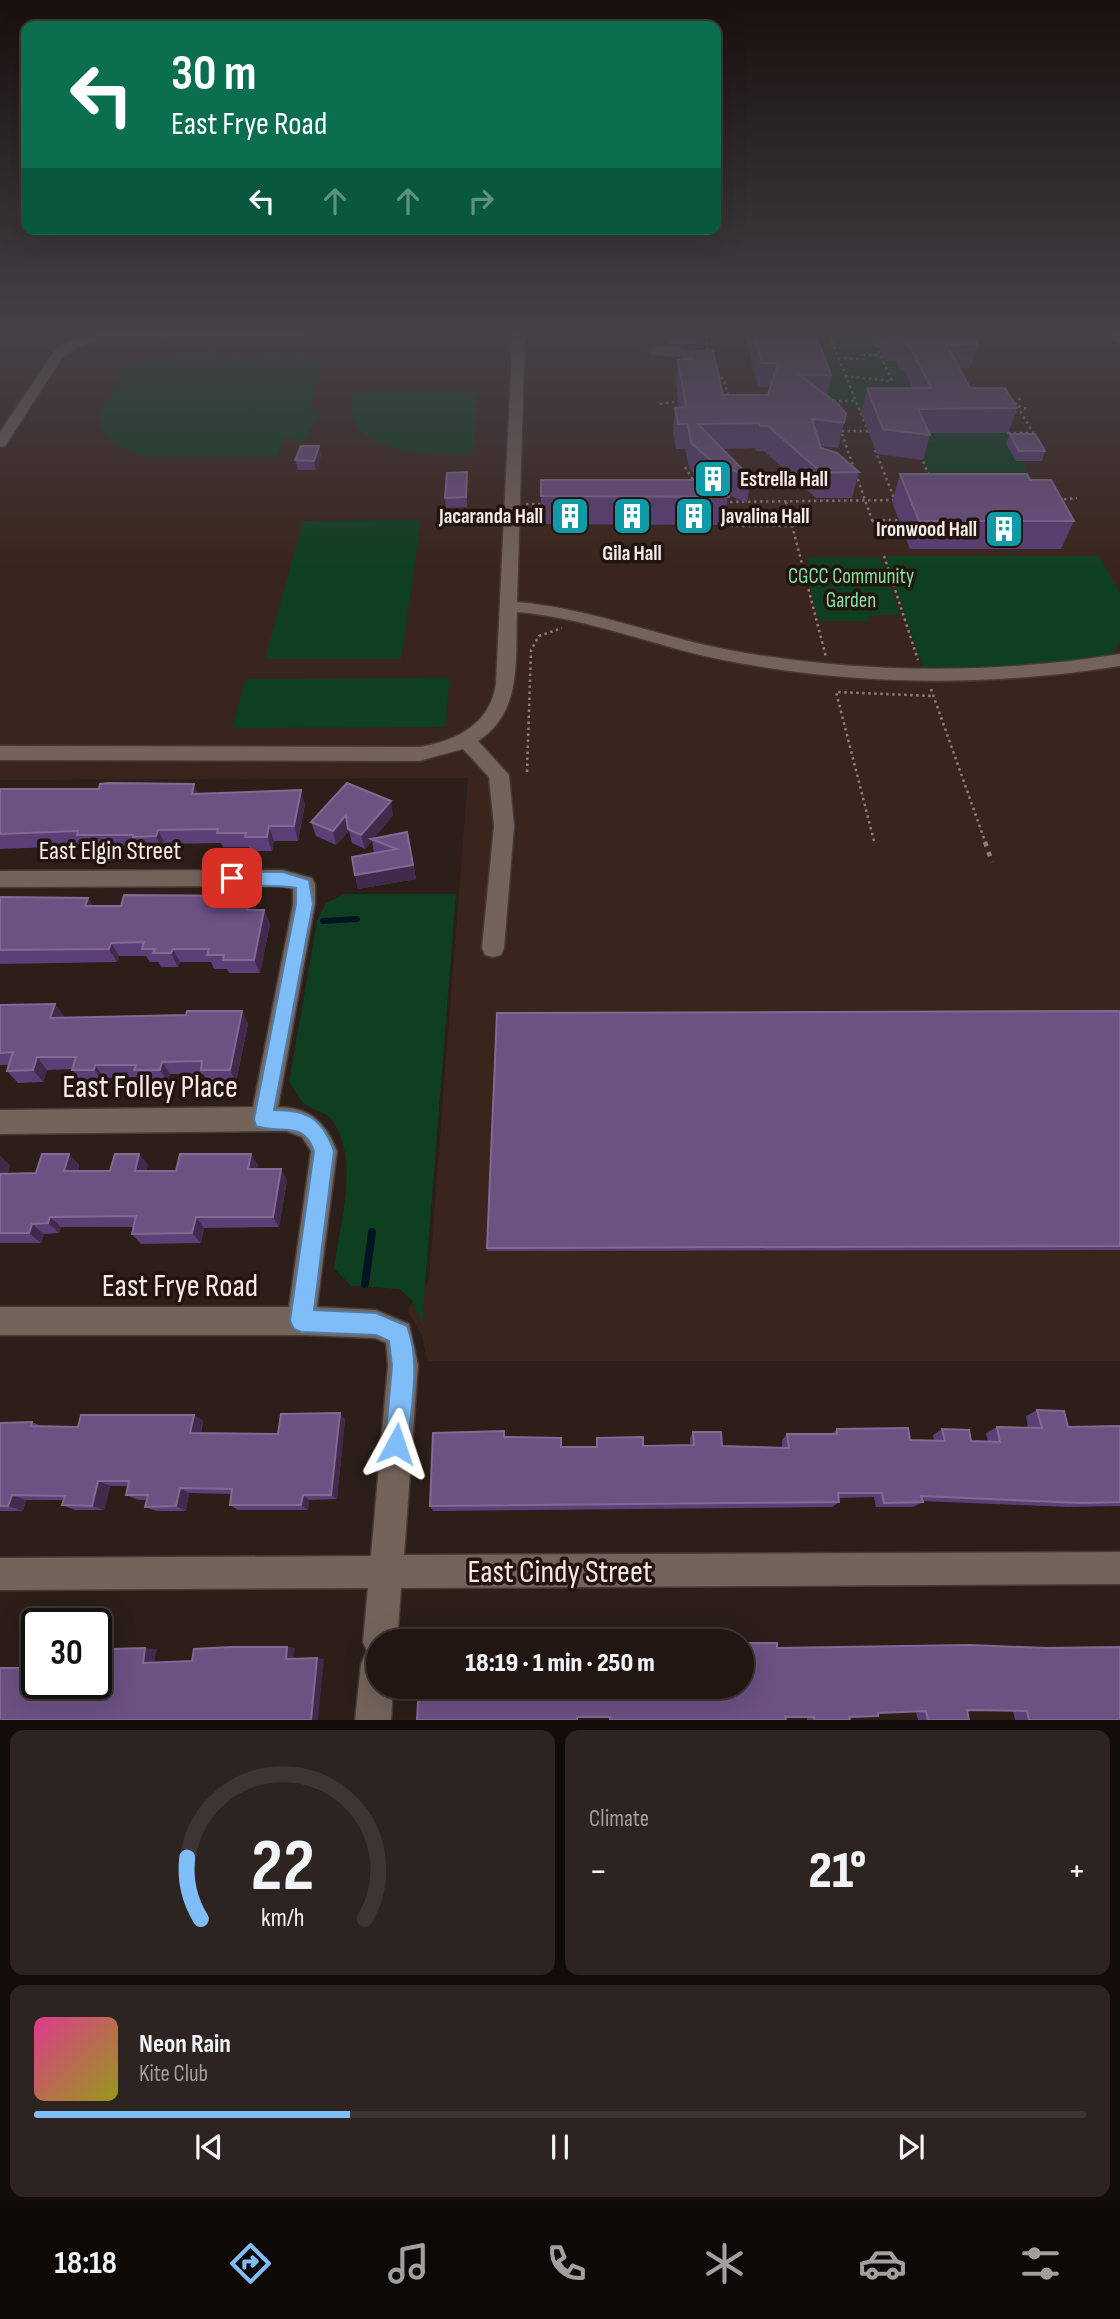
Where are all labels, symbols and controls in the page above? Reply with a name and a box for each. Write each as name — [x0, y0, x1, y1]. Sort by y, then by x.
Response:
text: 30 m — [171, 45, 256, 104]
icon: left — [56, 49, 147, 140]
text: East Frye Road — [171, 105, 327, 144]
icon: left — [243, 182, 281, 220]
icon: ahead — [316, 182, 354, 220]
icon: ahead — [389, 182, 427, 220]
icon: right — [462, 182, 500, 220]
building icon: Estrella Hall — [692, 458, 734, 500]
place label: Estrella Hall — [740, 467, 828, 492]
building icon: Jacaranda Hall — [549, 495, 591, 537]
building icon: Gila Hall — [611, 495, 653, 537]
building icon: Javalina Hall — [673, 495, 715, 537]
place label: Jacaranda Hall — [438, 504, 543, 529]
place label: Javalina Hall — [720, 504, 810, 529]
building icon: Ironwood Hall — [983, 508, 1025, 550]
place label: Ironwood Hall — [876, 517, 977, 542]
place label: Gila Hall — [602, 541, 662, 566]
park label: CGCC Community Garden — [788, 564, 914, 613]
street label: East Elgin Street — [39, 836, 181, 867]
pin — [202, 848, 262, 908]
icon: arrive — [213, 859, 251, 897]
street label: East Folley Place — [62, 1068, 238, 1107]
street label: East Frye Road — [102, 1267, 258, 1306]
position arrow — [359, 1407, 433, 1481]
street label: East Cindy Street — [468, 1553, 652, 1592]
speed limit sign: 30 — [21, 1608, 112, 1699]
text: 18:19 · 1 min · 250 m — [465, 1648, 655, 1679]
text: Climate — [589, 1805, 649, 1833]
text: 22 — [251, 1823, 314, 1911]
text: 21° — [809, 1840, 867, 1903]
text: − — [589, 1849, 608, 1894]
text: + — [1067, 1849, 1086, 1894]
text: km/h — [261, 1902, 304, 1933]
text: Neon Rain — [139, 2029, 231, 2060]
text: Kite Club — [139, 2060, 208, 2088]
icon: previous — [190, 2128, 228, 2166]
icon: pause — [541, 2128, 579, 2166]
icon: next — [892, 2128, 930, 2166]
icon: directions — [226, 2239, 275, 2288]
icon: music — [384, 2239, 433, 2288]
icon: phone — [542, 2239, 591, 2288]
icon: climate — [700, 2239, 749, 2288]
icon: car — [858, 2239, 907, 2288]
icon: filters — [1016, 2239, 1065, 2288]
text: 18:18 — [55, 2244, 117, 2283]

